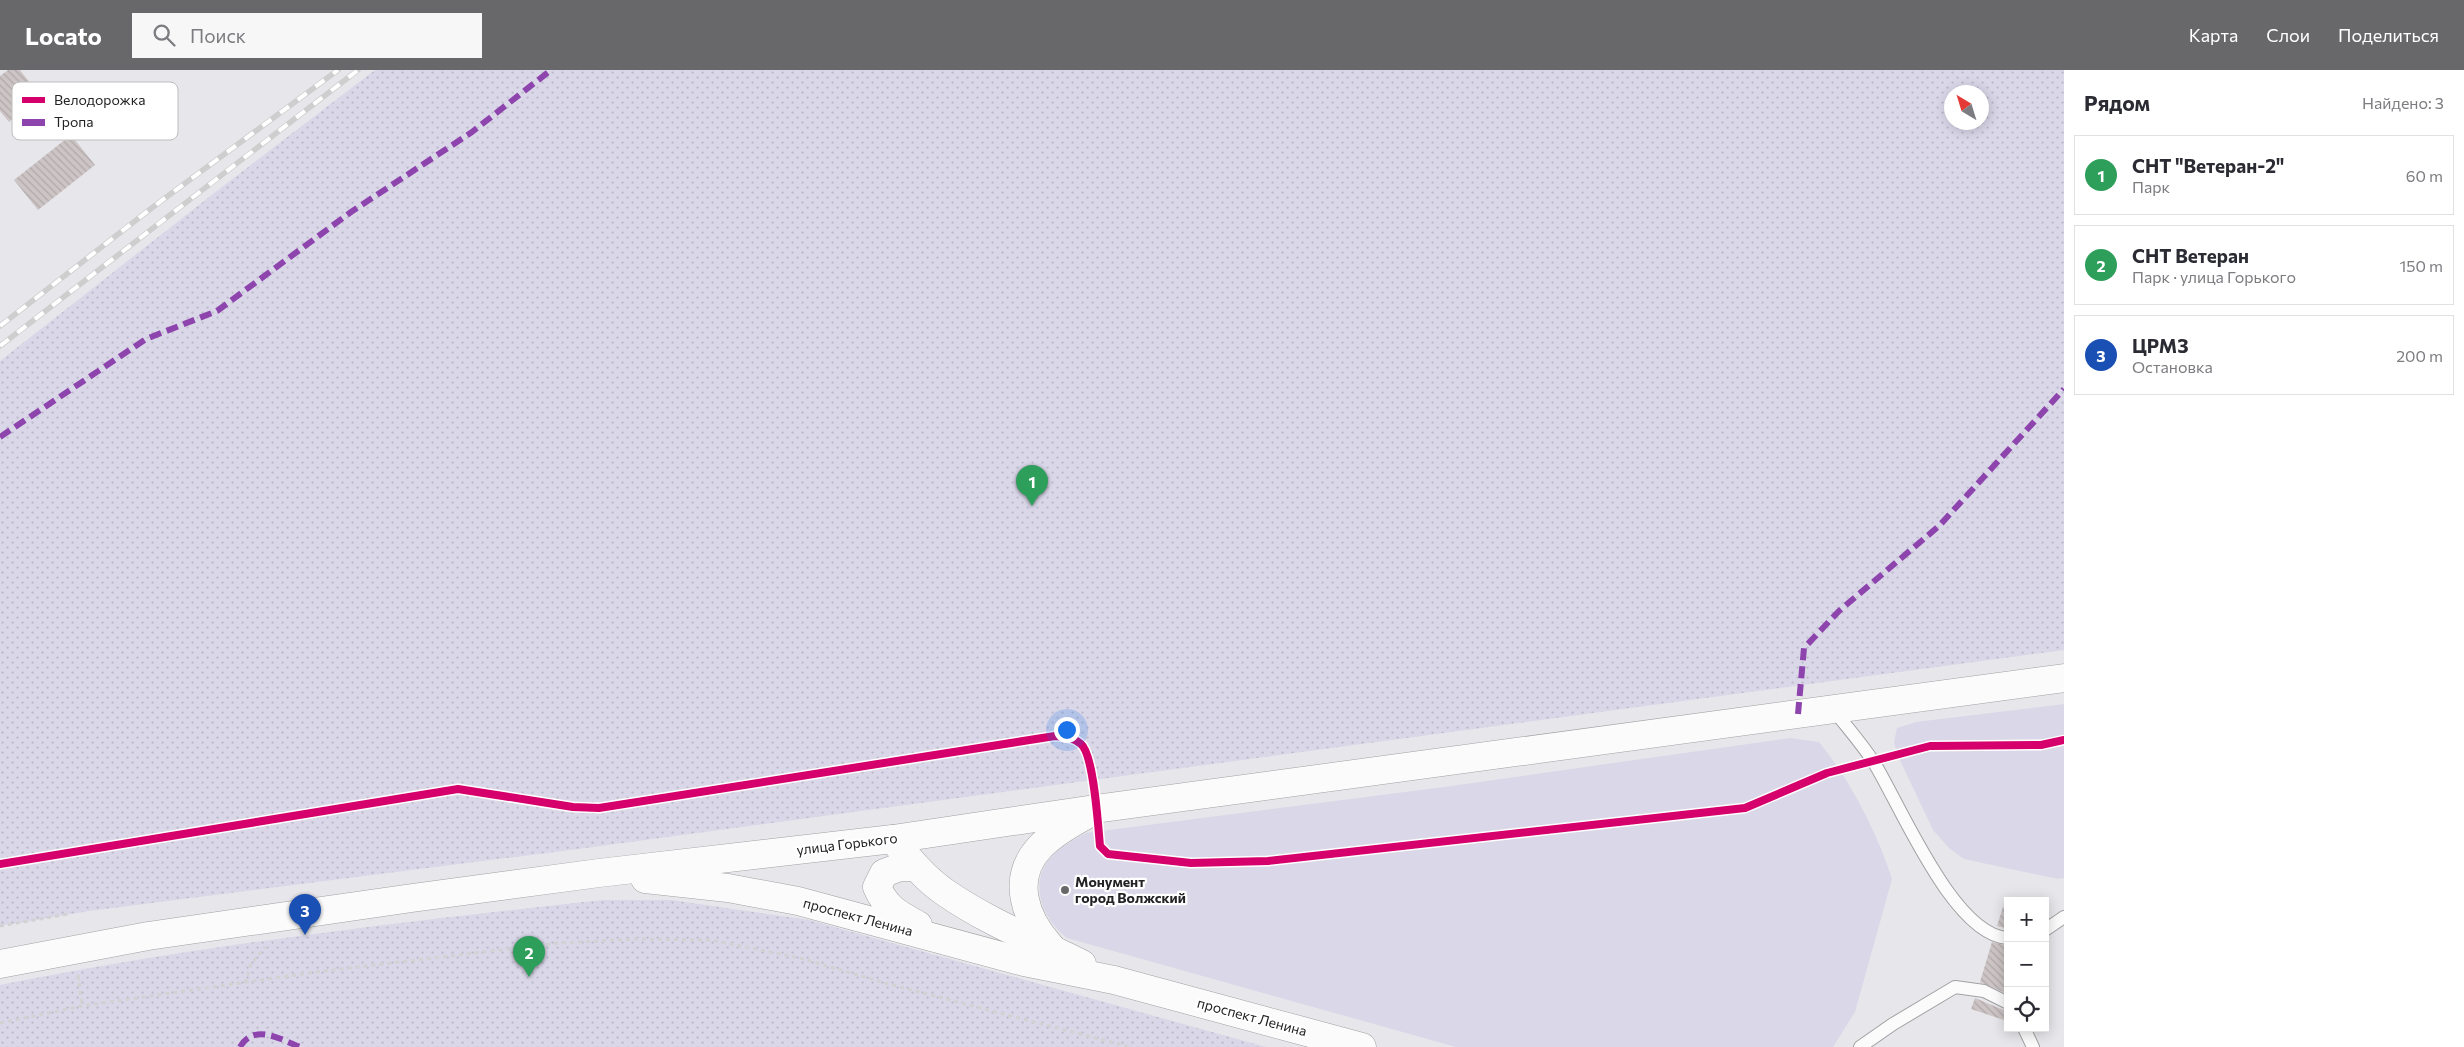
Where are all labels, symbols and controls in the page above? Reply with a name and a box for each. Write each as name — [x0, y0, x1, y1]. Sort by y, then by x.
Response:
search box — [132, 13, 482, 58]
text: Locato — [25, 21, 102, 50]
icon: search — [150, 21, 178, 49]
text: Поиск — [190, 24, 246, 47]
text: Карта — [2189, 24, 2238, 46]
text: Слои — [2266, 24, 2310, 46]
text: Поделиться — [2338, 24, 2439, 46]
legend — [12, 82, 178, 140]
north arrow — [1944, 85, 1989, 130]
text: Рядом — [2084, 90, 2150, 115]
text: Велодорожка — [54, 91, 145, 108]
text: Найдено: 3 — [2362, 93, 2444, 112]
text: Тропа — [54, 113, 94, 130]
text: СНТ "Ветеран-2" — [2132, 154, 2284, 177]
text: 1 — [2097, 166, 2105, 185]
text: 60 m — [2406, 166, 2443, 185]
text: Парк — [2132, 177, 2170, 196]
text: СНТ Ветеран — [2132, 244, 2249, 267]
text: 2 — [2096, 256, 2106, 275]
text: 150 m — [2400, 256, 2443, 275]
text: Парк · улица Горького — [2132, 267, 2296, 286]
text: ЦРМЗ — [2132, 334, 2188, 357]
text: 3 — [2096, 346, 2106, 365]
text: 200 m — [2396, 346, 2443, 365]
text: Остановка — [2132, 357, 2213, 376]
pin: 1 — [1016, 465, 1048, 506]
your location — [1054, 717, 1080, 743]
street label: улица Горького — [796, 829, 898, 858]
place label: Монумент город Волжский — [1075, 873, 1186, 906]
marker: Монумент город Волжский — [1059, 884, 1071, 896]
pin: 3 — [289, 894, 321, 935]
street label: проспект Ленина — [801, 894, 915, 939]
map controls — [2004, 897, 2049, 1032]
button: + — [2004, 897, 2049, 942]
pin: 2 — [513, 936, 545, 977]
button: − — [2004, 942, 2049, 987]
button: locate — [2004, 987, 2049, 1032]
street label: проспект Ленина — [1195, 994, 1309, 1039]

